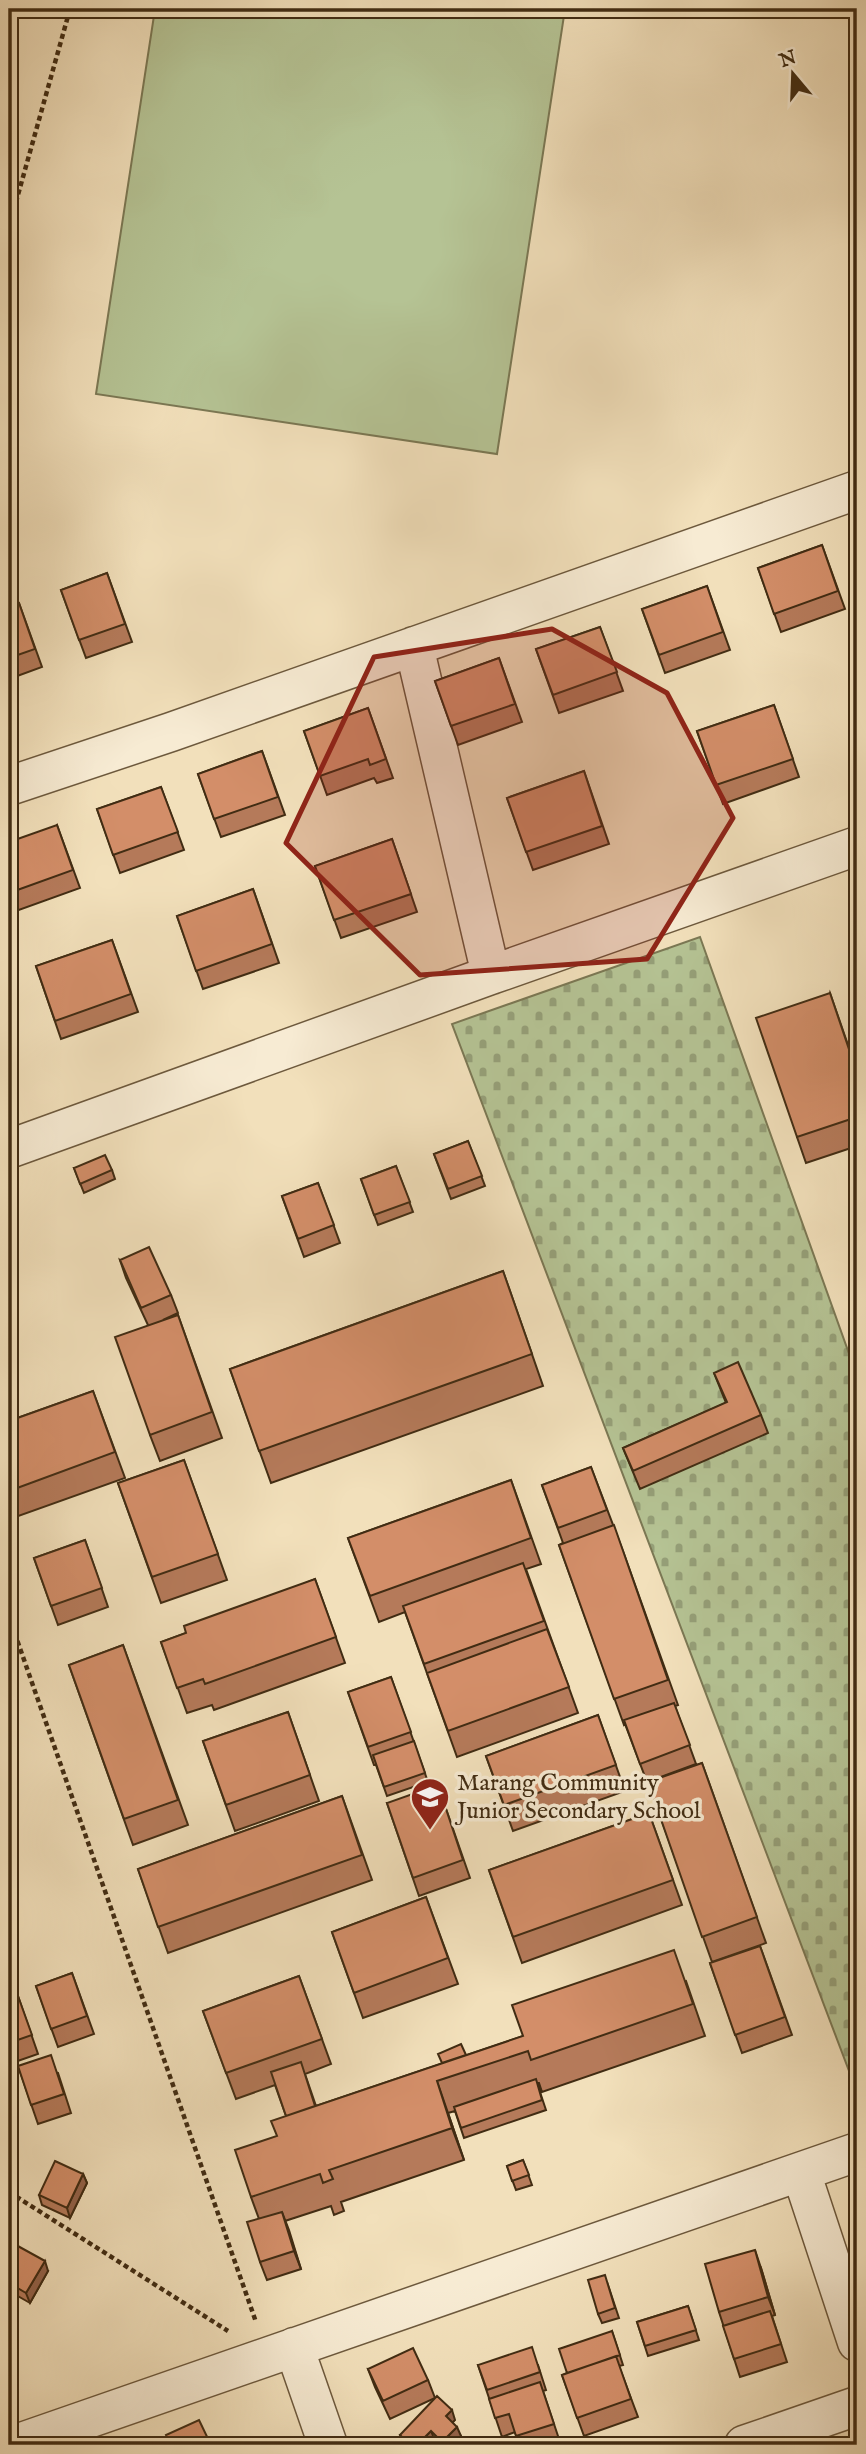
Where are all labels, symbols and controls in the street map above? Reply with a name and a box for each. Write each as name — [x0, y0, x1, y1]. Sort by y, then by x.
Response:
north arrow — [758, 38, 828, 108]
text: N — [775, 46, 800, 74]
place label: Marang Community Junior Secondary School — [454, 1768, 701, 1827]
school or university icon: Marang Community Junior Secondary School — [409, 1776, 451, 1831]

